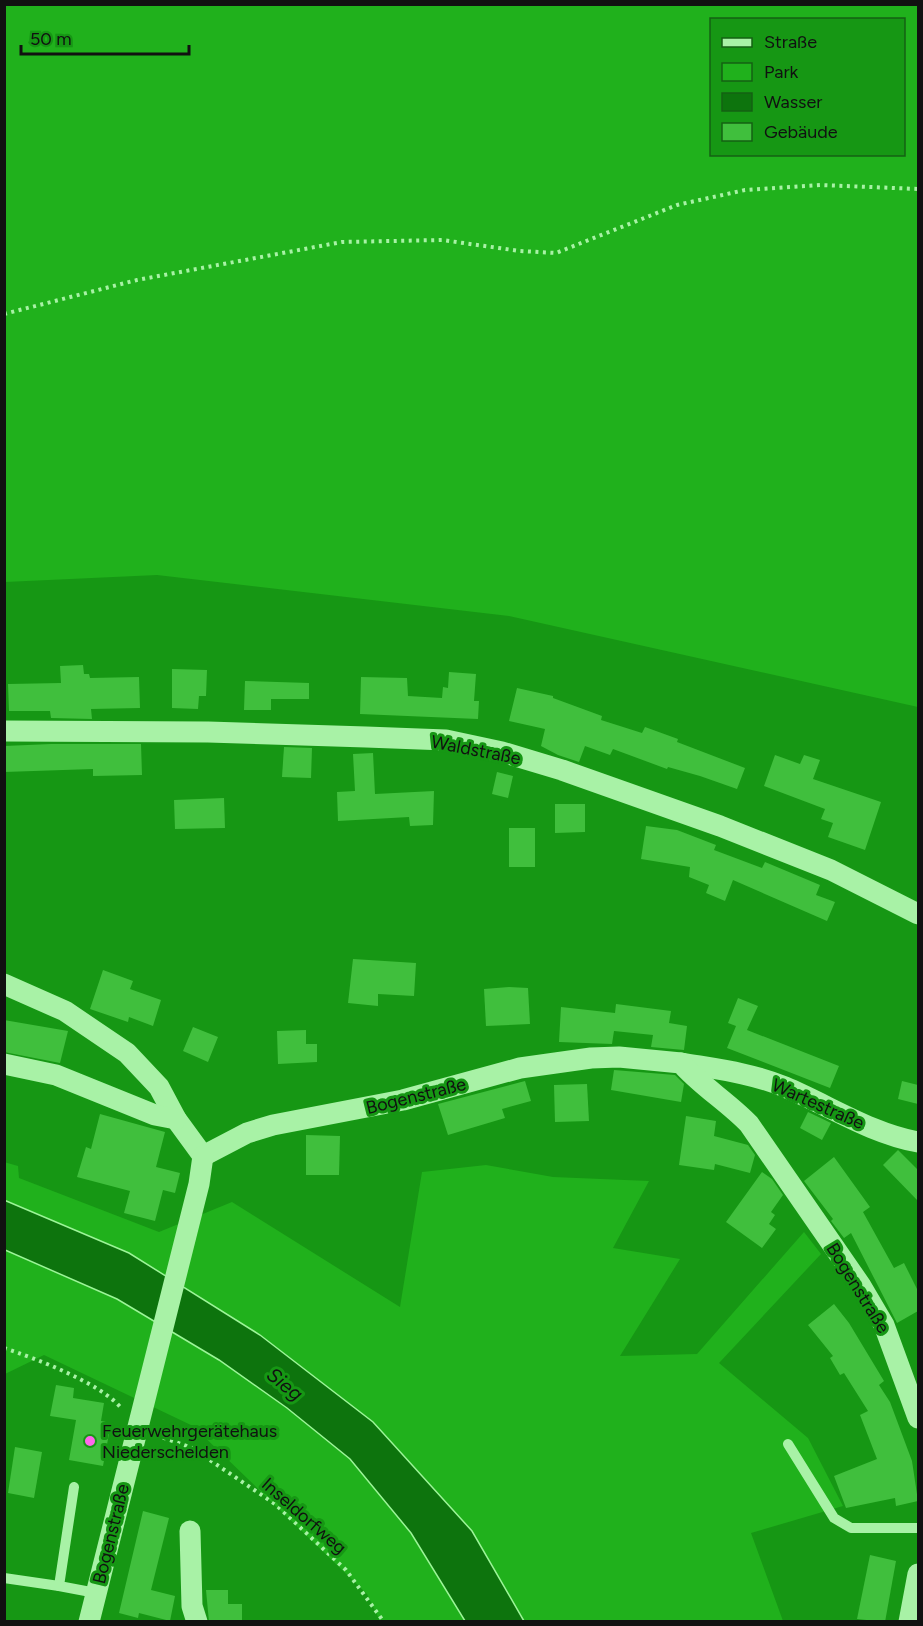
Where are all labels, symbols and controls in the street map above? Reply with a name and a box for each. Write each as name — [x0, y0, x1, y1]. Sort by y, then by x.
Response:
scale bar — [21, 18, 189, 56]
legend — [710, 18, 905, 156]
text: 50 m — [30, 28, 72, 50]
text: Straße — [764, 31, 817, 53]
text: Park — [764, 61, 799, 83]
text: Wasser — [764, 91, 822, 113]
text: Gebäude — [764, 121, 838, 143]
street label: Waldstraße — [429, 731, 523, 769]
street label: Bogenstraße — [364, 1073, 468, 1119]
street label: Wartestraße — [768, 1074, 868, 1134]
street label: Bogenstraße — [822, 1239, 895, 1337]
water label: Sieg — [262, 1362, 308, 1406]
place label: Feuerwehrgerätehaus Niederschelden — [102, 1420, 277, 1463]
marker: Feuerwehrgerätehaus Niederschelden — [83, 1434, 97, 1448]
street label: Inseldorfweg — [257, 1473, 351, 1559]
street label: Bogenstraße — [88, 1482, 134, 1586]

